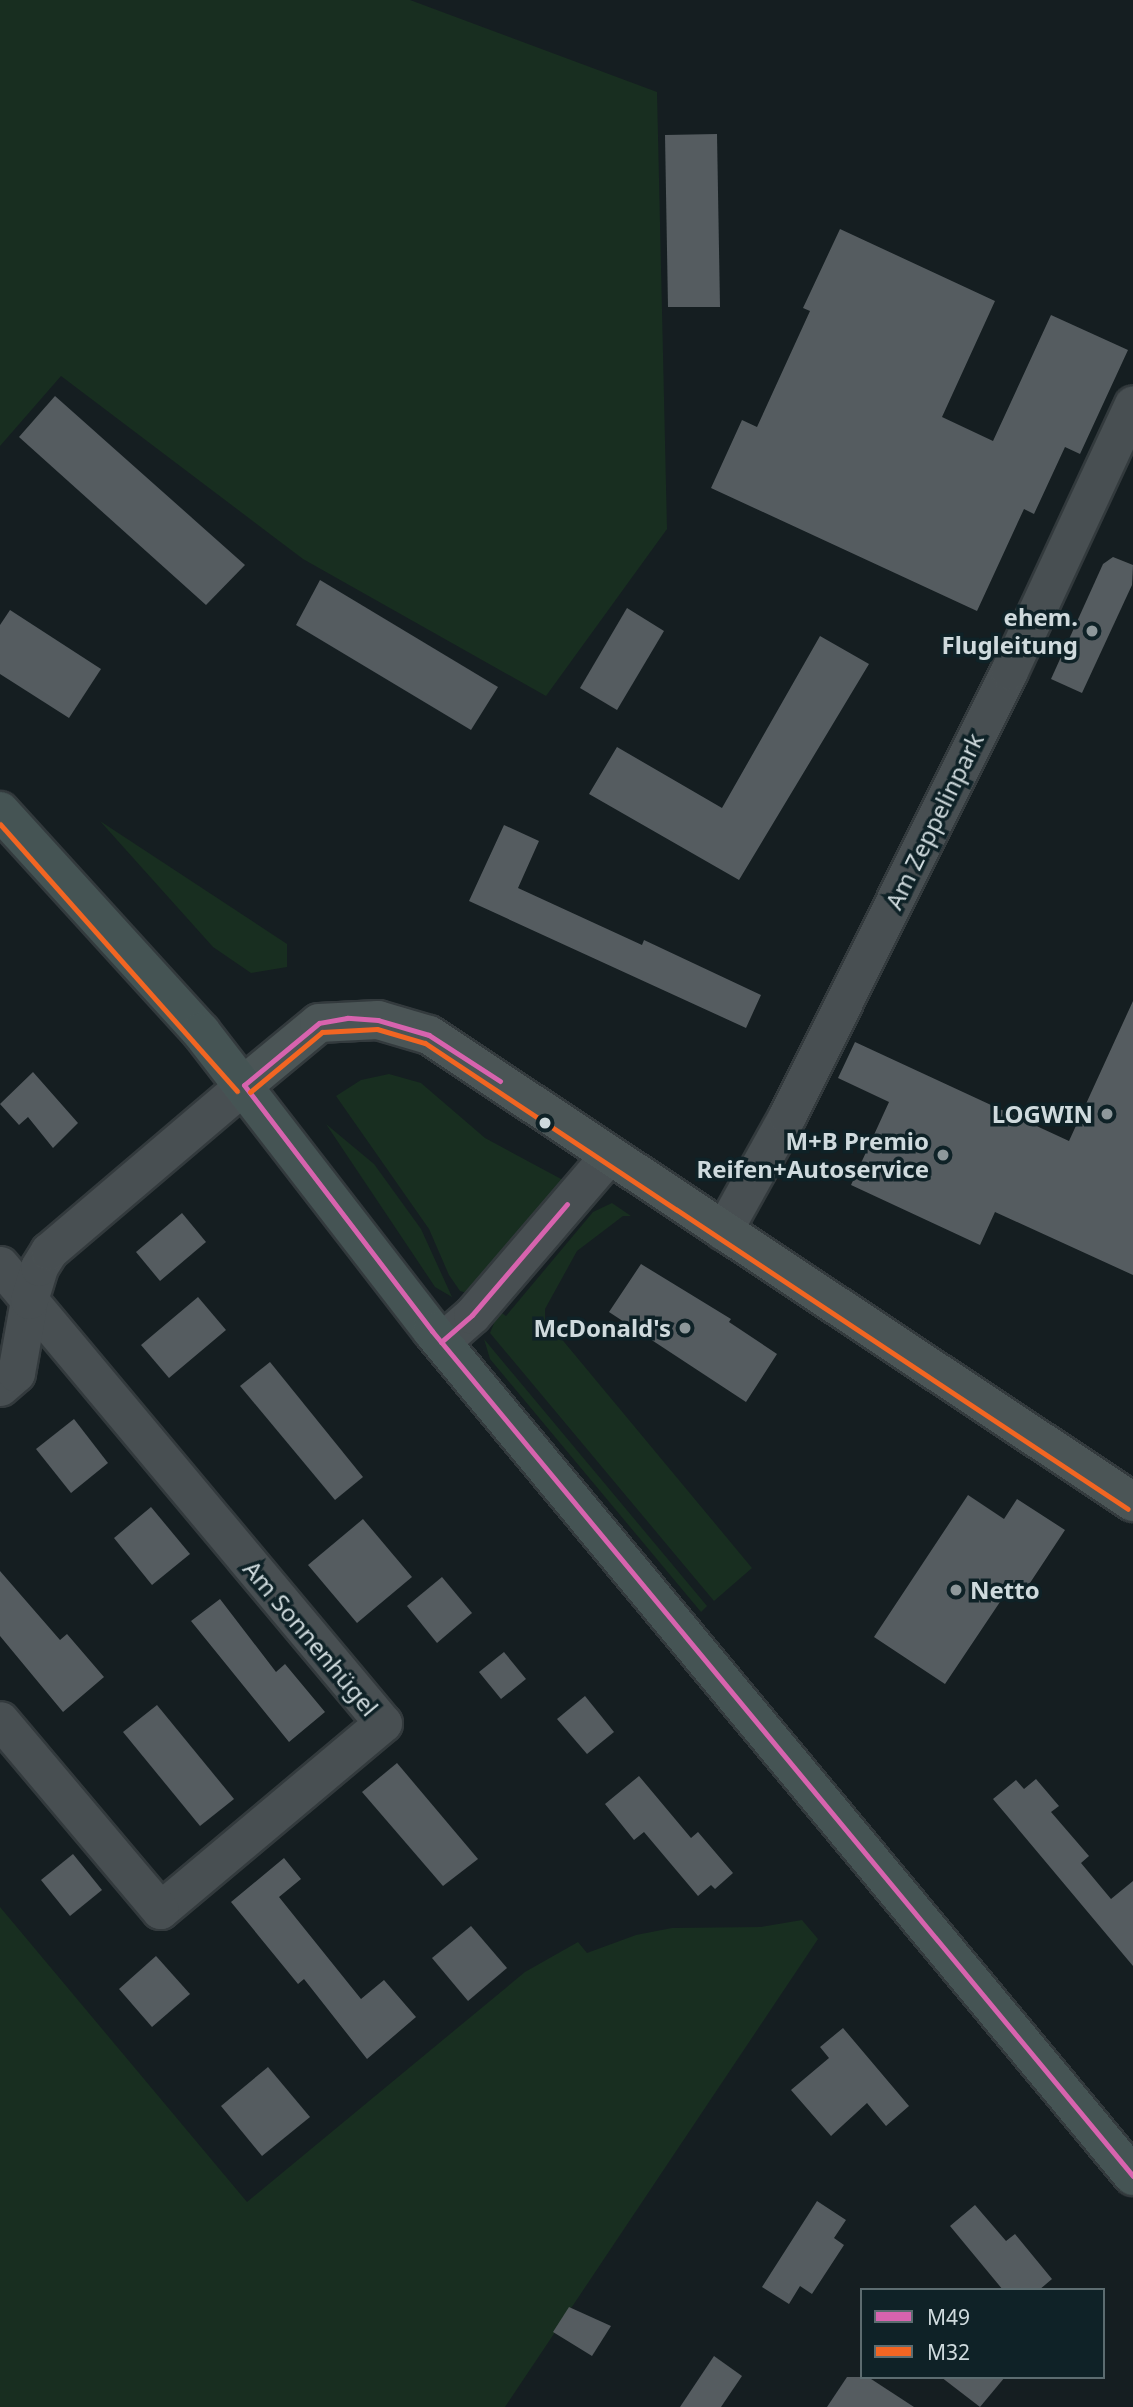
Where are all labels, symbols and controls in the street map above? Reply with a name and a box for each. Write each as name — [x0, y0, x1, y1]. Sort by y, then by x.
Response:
place label: ehem. Flugleitung — [941, 603, 1078, 659]
marker: ehem. Flugleitung — [1084, 623, 1100, 639]
street label: Am Zeppelinpark — [879, 728, 989, 914]
place label: LOGWIN — [992, 1100, 1093, 1128]
marker: LOGWIN — [1099, 1106, 1115, 1122]
unlabelled marker — [538, 1116, 552, 1130]
place label: M+B Premio Reifen+Autoservice — [696, 1127, 929, 1183]
marker: M+B Premio Reifen+Autoservice — [935, 1147, 951, 1163]
place label: McDonald's — [533, 1314, 671, 1342]
marker: McDonald's — [677, 1320, 693, 1336]
street label: Am Sonnenhügel — [238, 1554, 384, 1722]
place label: Netto — [970, 1576, 1040, 1604]
marker: Netto — [948, 1582, 964, 1598]
legend — [860, 2288, 1105, 2379]
text: M49 — [927, 2303, 970, 2331]
text: M32 — [927, 2338, 970, 2366]

